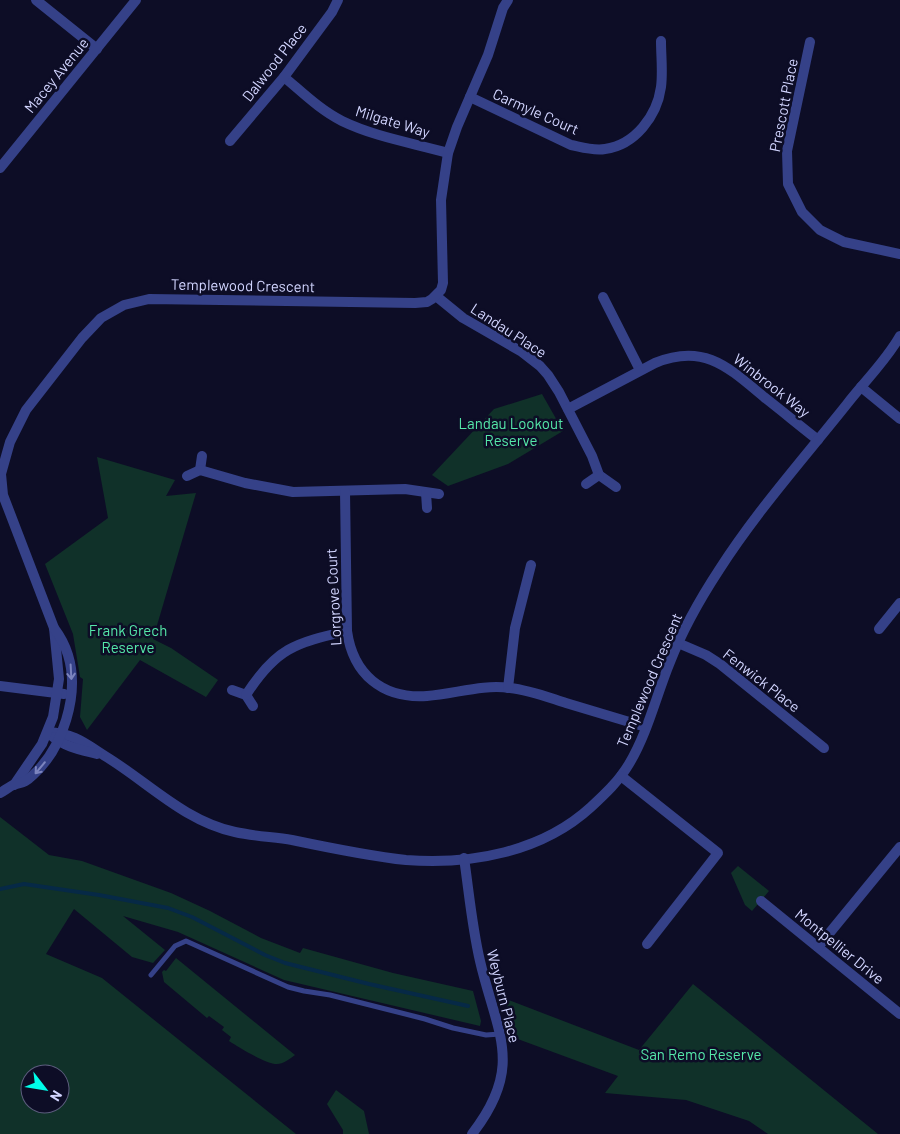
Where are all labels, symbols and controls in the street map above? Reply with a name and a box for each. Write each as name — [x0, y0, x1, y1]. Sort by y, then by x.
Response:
street label: Dalwood Place — [238, 19, 310, 105]
street label: Macey Avenue — [20, 34, 92, 116]
street label: Prescott Place — [765, 57, 801, 153]
street label: Carmyle Court — [490, 84, 582, 138]
street label: Milgate Way — [354, 101, 432, 141]
street label: Templewood Crescent — [171, 275, 315, 295]
street label: Landau Place — [468, 299, 550, 361]
street label: Winbrook Way — [730, 349, 814, 421]
park label: Landau Lookout Reserve — [459, 414, 563, 449]
street label: Lorgrove Court — [321, 548, 345, 646]
street label: Templewood Crescent — [613, 610, 685, 750]
park label: Frank Grech Reserve — [89, 621, 167, 656]
street label: Fenwick Place — [720, 644, 804, 716]
one-way arrow — [66, 664, 75, 680]
one-way arrow — [34, 761, 45, 774]
street label: Montpellier Drive — [792, 905, 888, 987]
street label: Weyburn Place — [484, 947, 524, 1045]
park label: San Remo Reserve — [640, 1045, 762, 1063]
north arrow — [20, 1064, 70, 1114]
text: N — [47, 1088, 66, 1104]

